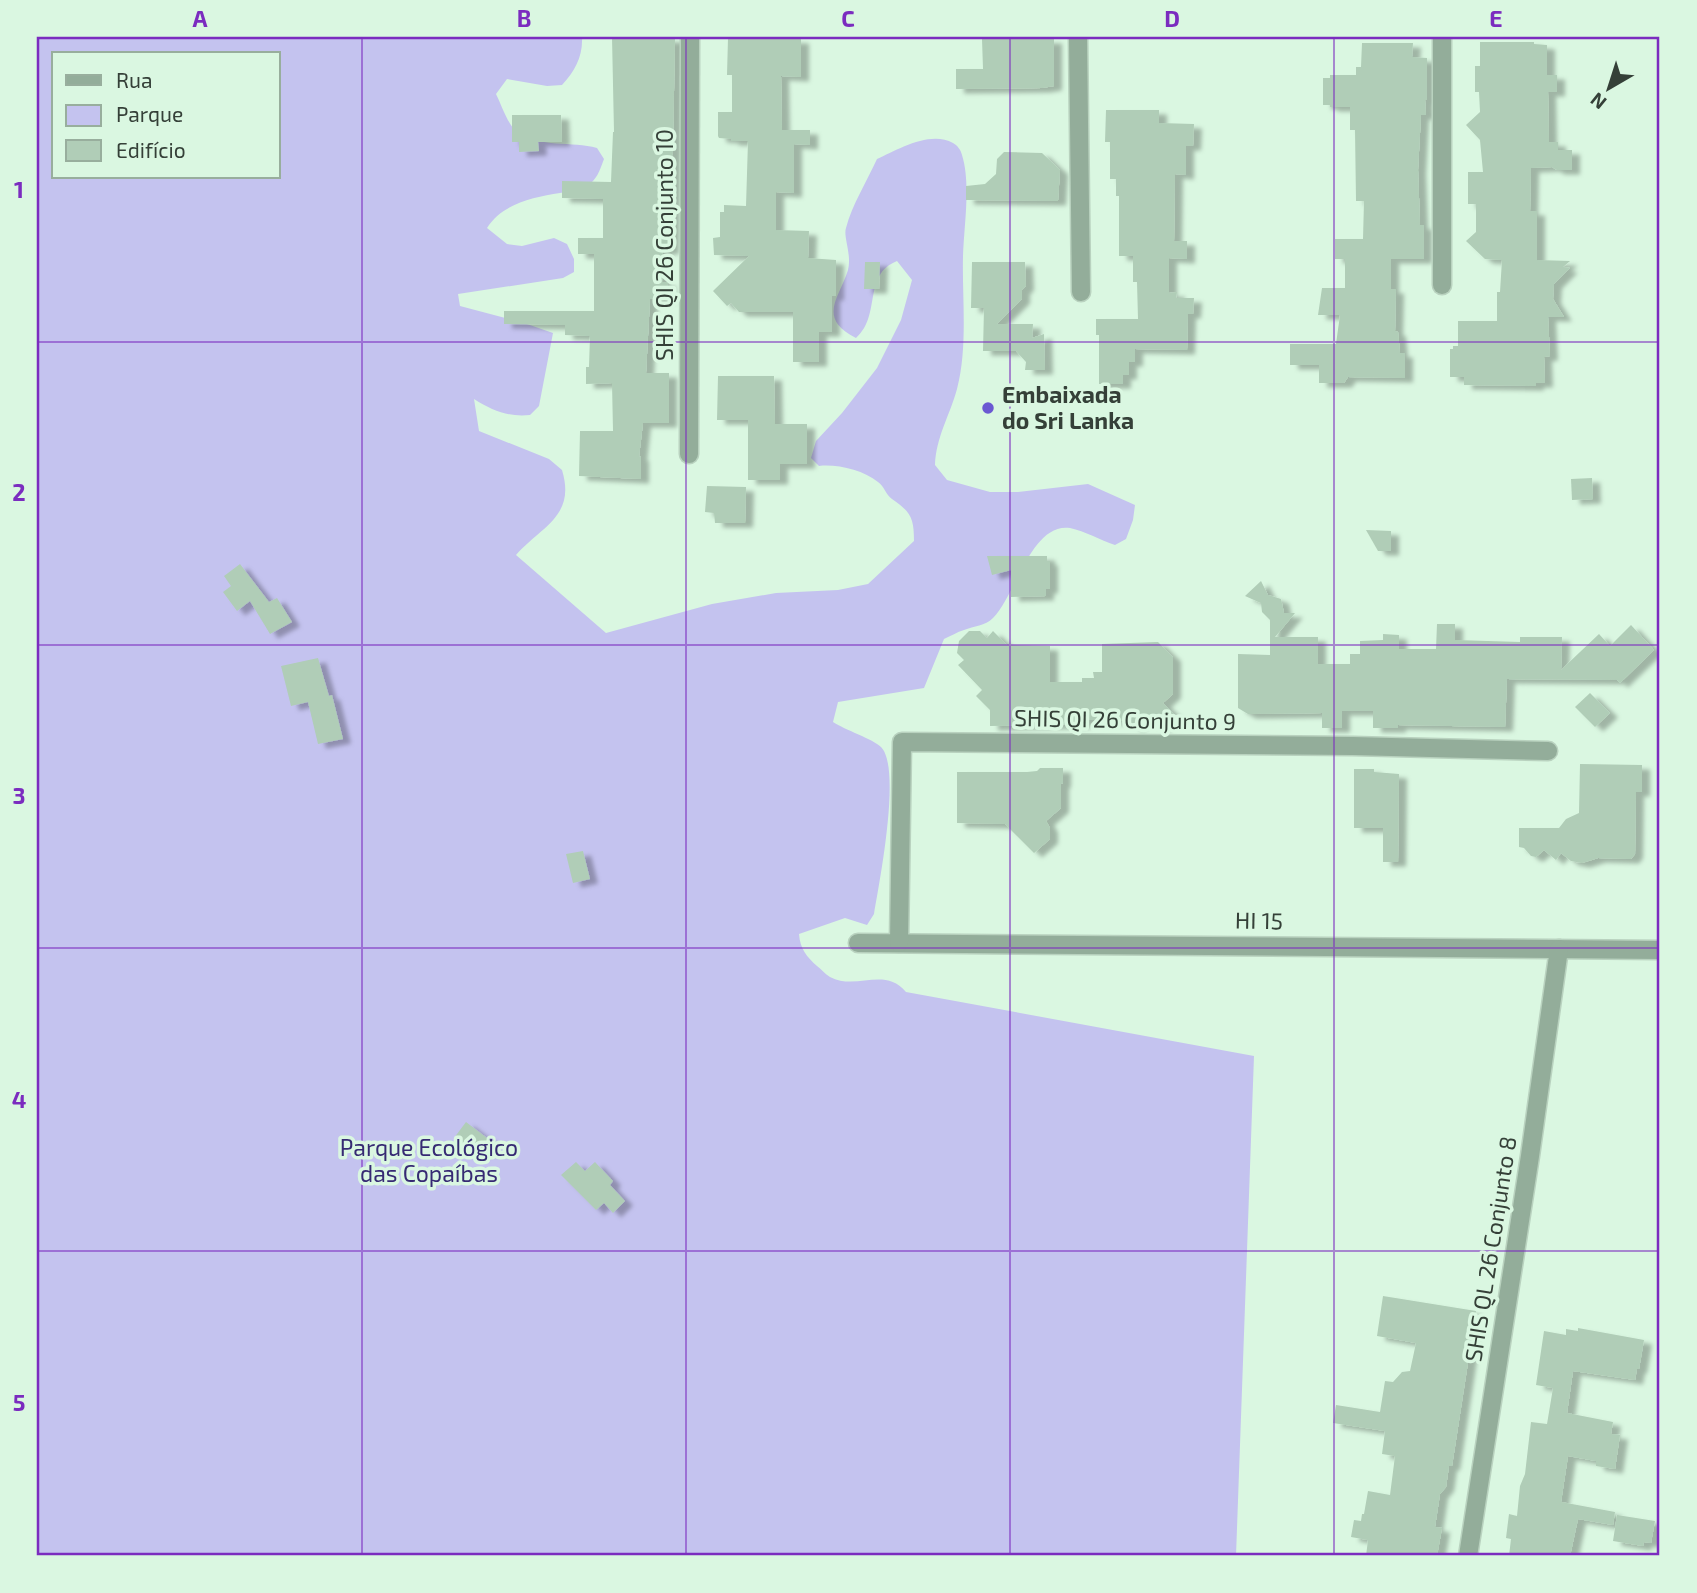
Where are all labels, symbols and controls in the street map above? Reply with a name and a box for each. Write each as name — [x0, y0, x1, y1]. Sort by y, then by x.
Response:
text: A — [192, 4, 208, 32]
text: B — [517, 4, 531, 32]
text: C — [841, 4, 855, 32]
text: D — [1164, 4, 1180, 32]
text: E — [1489, 4, 1503, 32]
legend — [52, 52, 280, 178]
north arrow — [1574, 52, 1644, 122]
text: Rua — [116, 67, 152, 92]
text: N — [1585, 88, 1611, 115]
text: Parque — [116, 101, 183, 126]
street label: SHIS QI 26 Conjunto 10 — [650, 129, 678, 361]
text: Edifício — [116, 137, 186, 162]
text: 1 — [14, 175, 24, 203]
place label: Embaixada do Sri Lanka — [1002, 380, 1134, 434]
marker: Embaixada do Sri Lanka — [980, 400, 996, 416]
text: 2 — [12, 478, 26, 506]
street label: SHIS QI 26 Conjunto 9 — [1014, 703, 1236, 735]
text: 3 — [12, 781, 26, 809]
street label: HI 15 — [1235, 906, 1283, 934]
text: 4 — [12, 1085, 26, 1113]
park label: Parque Ecológico das Copaíbas — [340, 1133, 518, 1187]
street label: SHIS QL 26 Conjunto 8 — [1458, 1134, 1522, 1364]
text: 5 — [13, 1388, 25, 1416]

